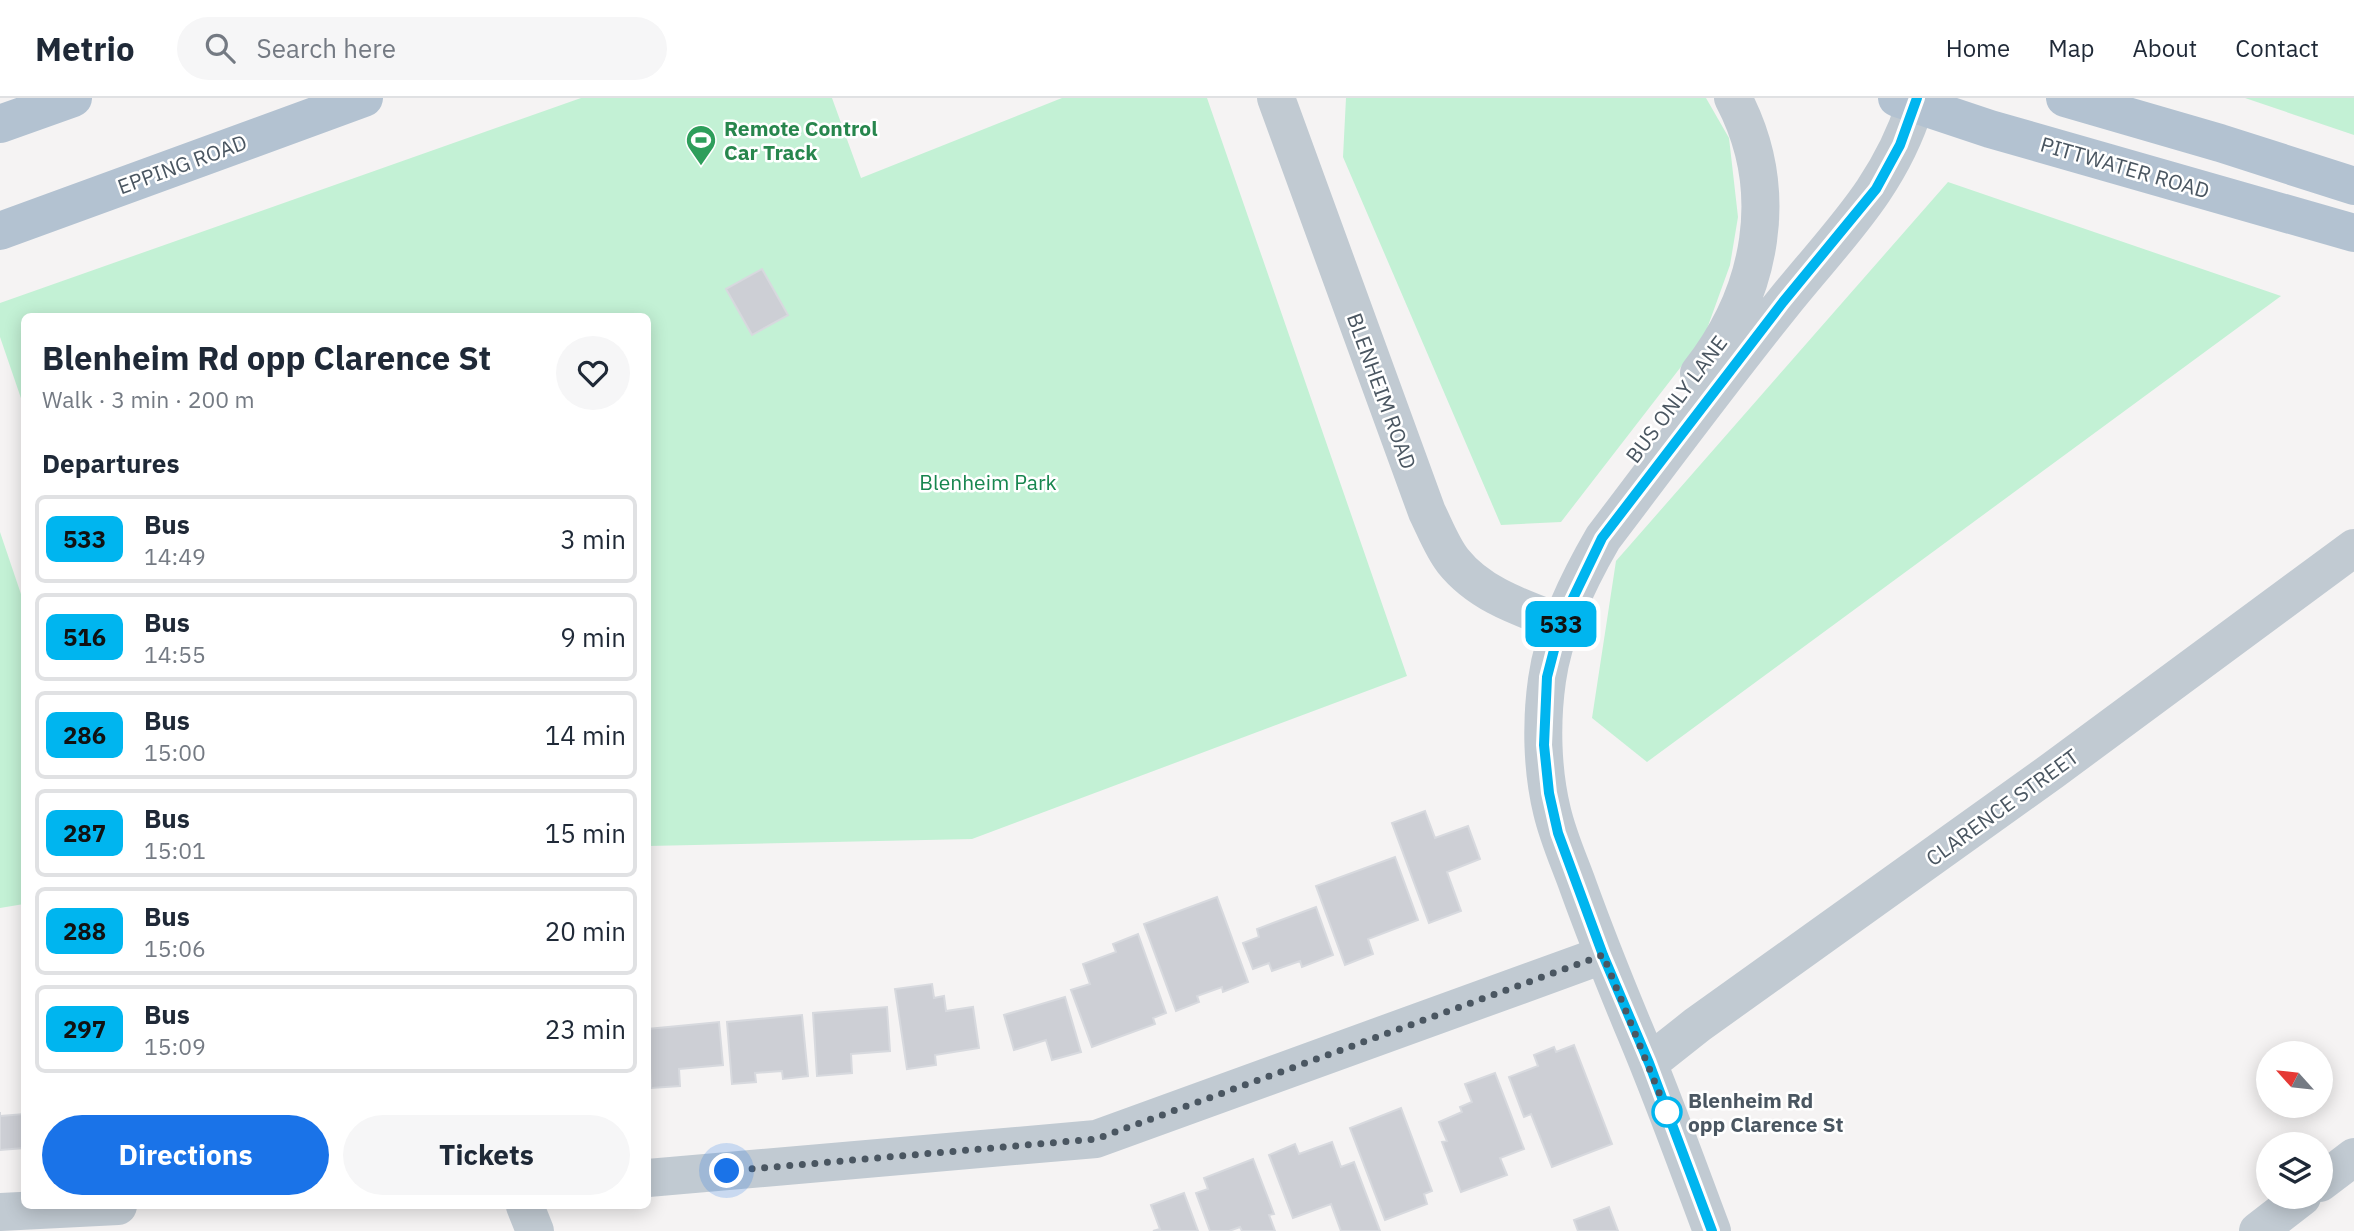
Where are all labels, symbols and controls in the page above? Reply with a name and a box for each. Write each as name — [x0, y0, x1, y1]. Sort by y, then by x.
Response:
search box — [177, 17, 667, 80]
text: Metrio — [35, 27, 135, 70]
icon: search — [201, 29, 239, 67]
text: Search here — [257, 31, 396, 65]
text: Home — [1946, 32, 2010, 64]
text: Map — [2048, 32, 2094, 64]
text: About — [2132, 32, 2197, 64]
text: Contact — [2235, 32, 2319, 64]
place label: Remote Control Car Track — [724, 114, 878, 166]
sports icon: Remote Control Car Track — [684, 123, 718, 167]
street label: EPPING ROAD — [113, 128, 251, 200]
street label: PITTWATER ROAD — [2037, 129, 2213, 205]
street label: BLENHEIM ROAD — [1341, 309, 1423, 473]
street label: BUS ONLY LANE — [1619, 330, 1733, 468]
text: Blenheim Rd opp Clarence St — [42, 336, 491, 379]
button: heart — [556, 336, 630, 410]
text: Walk · 3 min · 200 m — [42, 384, 255, 414]
text: Departures — [42, 446, 180, 480]
park label: Blenheim Park — [919, 468, 1057, 496]
text: Bus — [144, 507, 190, 541]
text: 3 min — [560, 522, 626, 556]
text: 533 — [63, 523, 106, 555]
text: 14:49 — [144, 541, 206, 571]
line badge: 533 — [1521, 601, 1601, 647]
text: Bus — [144, 605, 190, 639]
text: 533 — [1539, 608, 1583, 640]
text: 9 min — [560, 620, 626, 654]
text: 516 — [63, 621, 106, 653]
text: 14:55 — [144, 639, 206, 669]
text: Bus — [144, 703, 190, 737]
text: 14 min — [545, 718, 626, 752]
text: 286 — [63, 719, 106, 751]
text: 15:00 — [144, 737, 206, 767]
street label: CLARENCE STREET — [1920, 742, 2084, 872]
text: Bus — [144, 801, 190, 835]
text: 15 min — [545, 816, 626, 850]
text: 287 — [63, 817, 106, 849]
text: 15:01 — [144, 835, 206, 865]
text: Bus — [144, 899, 190, 933]
text: 20 min — [545, 914, 626, 948]
text: 288 — [63, 915, 106, 947]
text: 15:06 — [144, 933, 206, 963]
text: Bus — [144, 997, 190, 1031]
text: 23 min — [545, 1012, 626, 1046]
text: 297 — [63, 1013, 106, 1045]
text: 15:09 — [144, 1031, 206, 1061]
north arrow — [2256, 1041, 2333, 1118]
map controls — [2256, 1041, 2333, 1209]
place label: Blenheim Rd opp Clarence St — [1688, 1086, 1844, 1138]
marker: Blenheim Rd opp Clarence St — [1652, 1097, 1682, 1127]
button: Directions — [42, 1115, 329, 1195]
button: Tickets — [343, 1115, 630, 1195]
button: layers — [2256, 1132, 2333, 1209]
your location — [709, 1153, 744, 1188]

